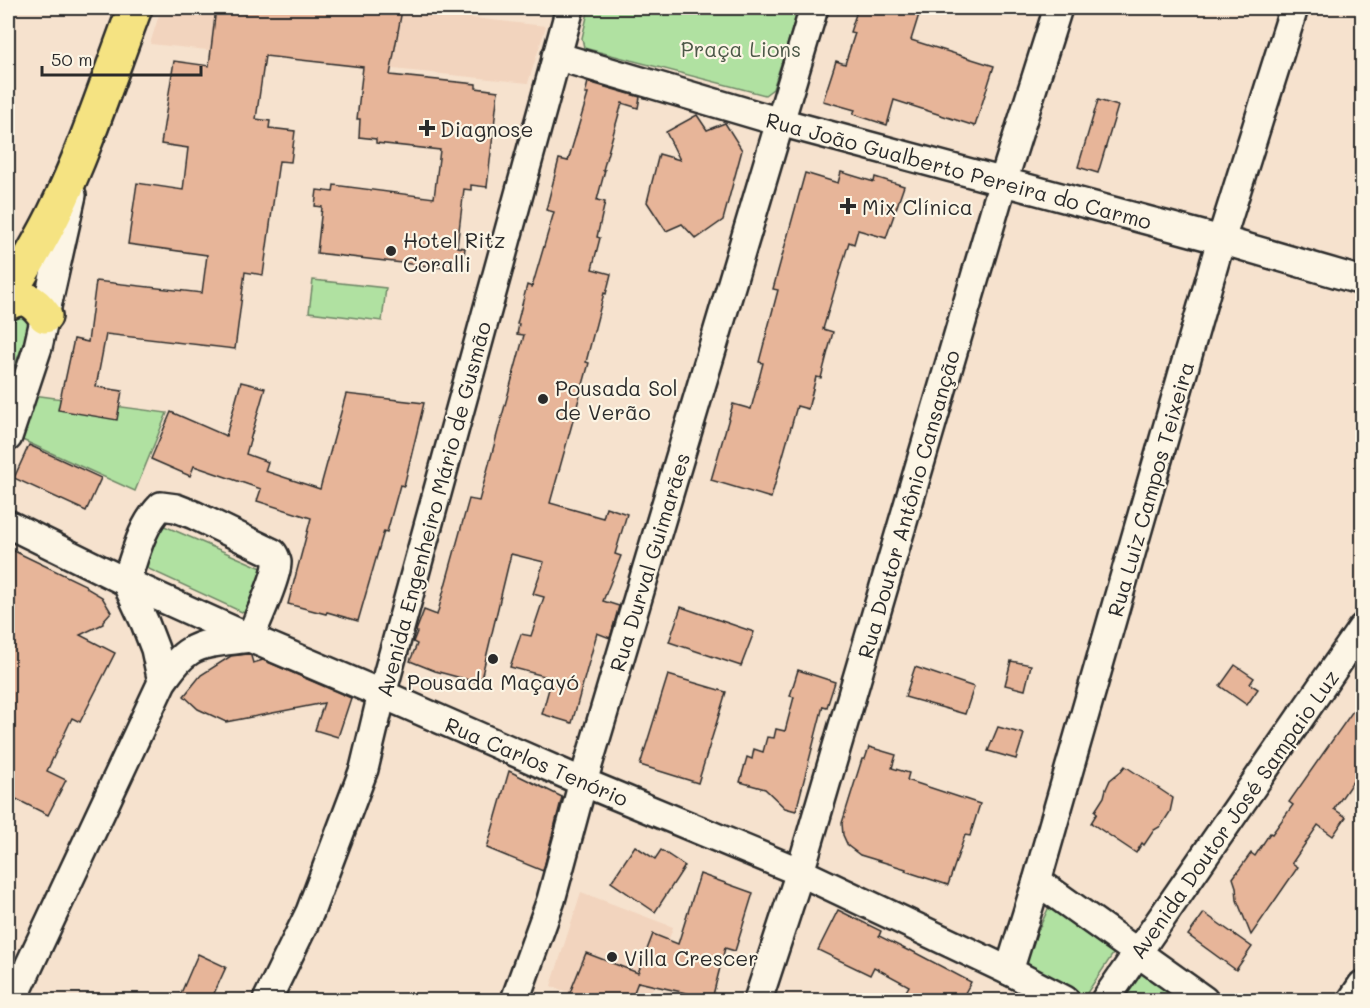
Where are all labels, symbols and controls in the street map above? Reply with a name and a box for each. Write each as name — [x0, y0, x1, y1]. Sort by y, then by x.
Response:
park label: Praça Lions — [681, 35, 801, 62]
scale bar — [42, 39, 201, 77]
text: 50 m — [51, 47, 93, 71]
street label: Rua João Gualberto Pereira do Carmo — [763, 105, 1155, 235]
place label: Diagnose — [440, 115, 533, 142]
marker: Diagnose — [418, 119, 436, 137]
place label: Mix Clínica — [862, 193, 973, 220]
marker: Mix Clínica — [839, 197, 857, 215]
place label: Hotel Ritz Coralli — [403, 226, 505, 277]
marker: Hotel Ritz Coralli — [384, 244, 398, 258]
street label: Avenida Engenheiro Mário de Gusmão — [370, 318, 496, 700]
street label: Rua Doutor Antônio Cansanção — [851, 347, 965, 661]
street label: Rua Luiz Campos Teixeira — [1101, 358, 1199, 620]
place label: Pousada Sol de Verão — [555, 374, 678, 425]
marker: Pousada Sol de Verão — [536, 392, 550, 406]
street label: Rua Durval Guimarães — [603, 449, 695, 675]
marker: Pousada Maçayó — [486, 652, 500, 666]
street label: Avenida Doutor José Sampaio Luz — [1124, 664, 1344, 964]
place label: Pousada Maçayó — [407, 668, 579, 695]
street label: Rua Carlos Tenório — [441, 710, 633, 812]
place label: Villa Crescer — [624, 944, 759, 971]
marker: Villa Crescer — [605, 950, 619, 964]

